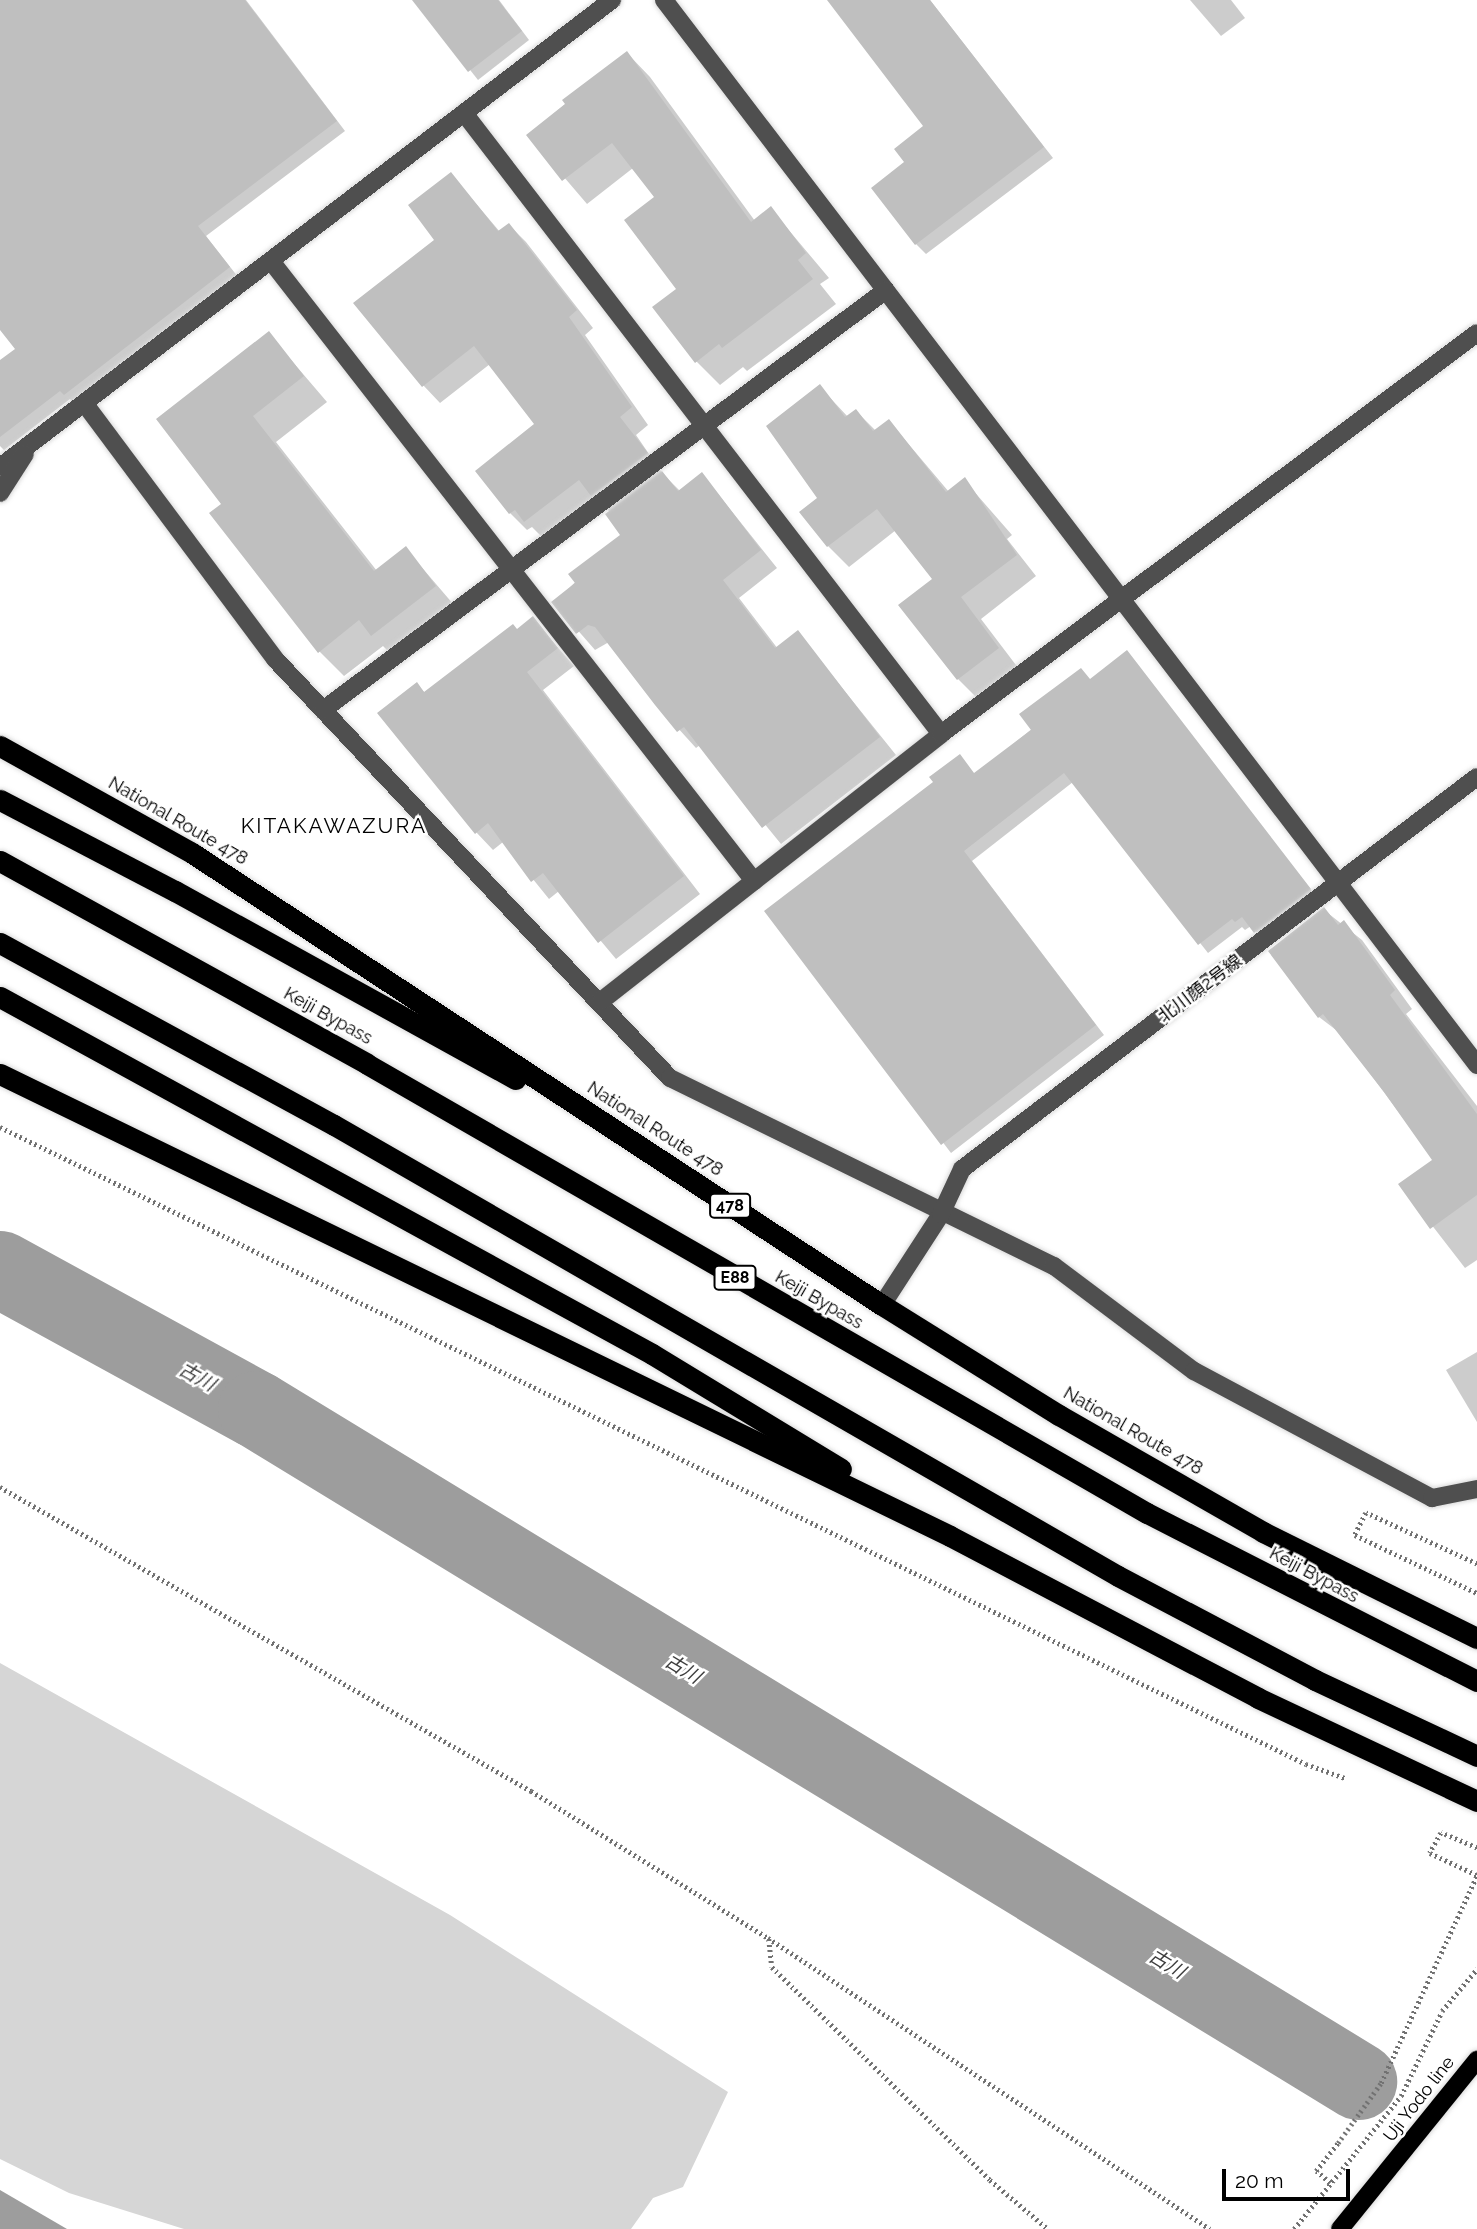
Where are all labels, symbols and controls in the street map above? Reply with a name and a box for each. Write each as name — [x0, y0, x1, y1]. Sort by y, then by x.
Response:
street label: National Route 478 — [104, 772, 252, 870]
district label: KITAKAWAZURA — [242, 813, 426, 839]
street label: 北川顔2号線 — [1154, 950, 1246, 1028]
street label: Keiji Bypass — [280, 983, 376, 1049]
street label: National Route 478 — [583, 1077, 727, 1181]
road number: 478 — [709, 1194, 751, 1218]
road number: E88 — [712, 1266, 758, 1290]
street label: Keiji Bypass — [771, 1266, 867, 1334]
water label: 古川 — [175, 1358, 219, 1396]
street label: National Route 478 — [1059, 1382, 1207, 1480]
street label: Keiji Bypass — [1266, 1542, 1362, 1608]
water label: 古川 — [661, 1649, 705, 1689]
water label: 古川 — [1145, 1944, 1189, 1984]
street label: Uji Yodo line — [1379, 2052, 1459, 2146]
scale bar — [1225, 2156, 1353, 2200]
text: 20 m — [1235, 2168, 1283, 2193]

